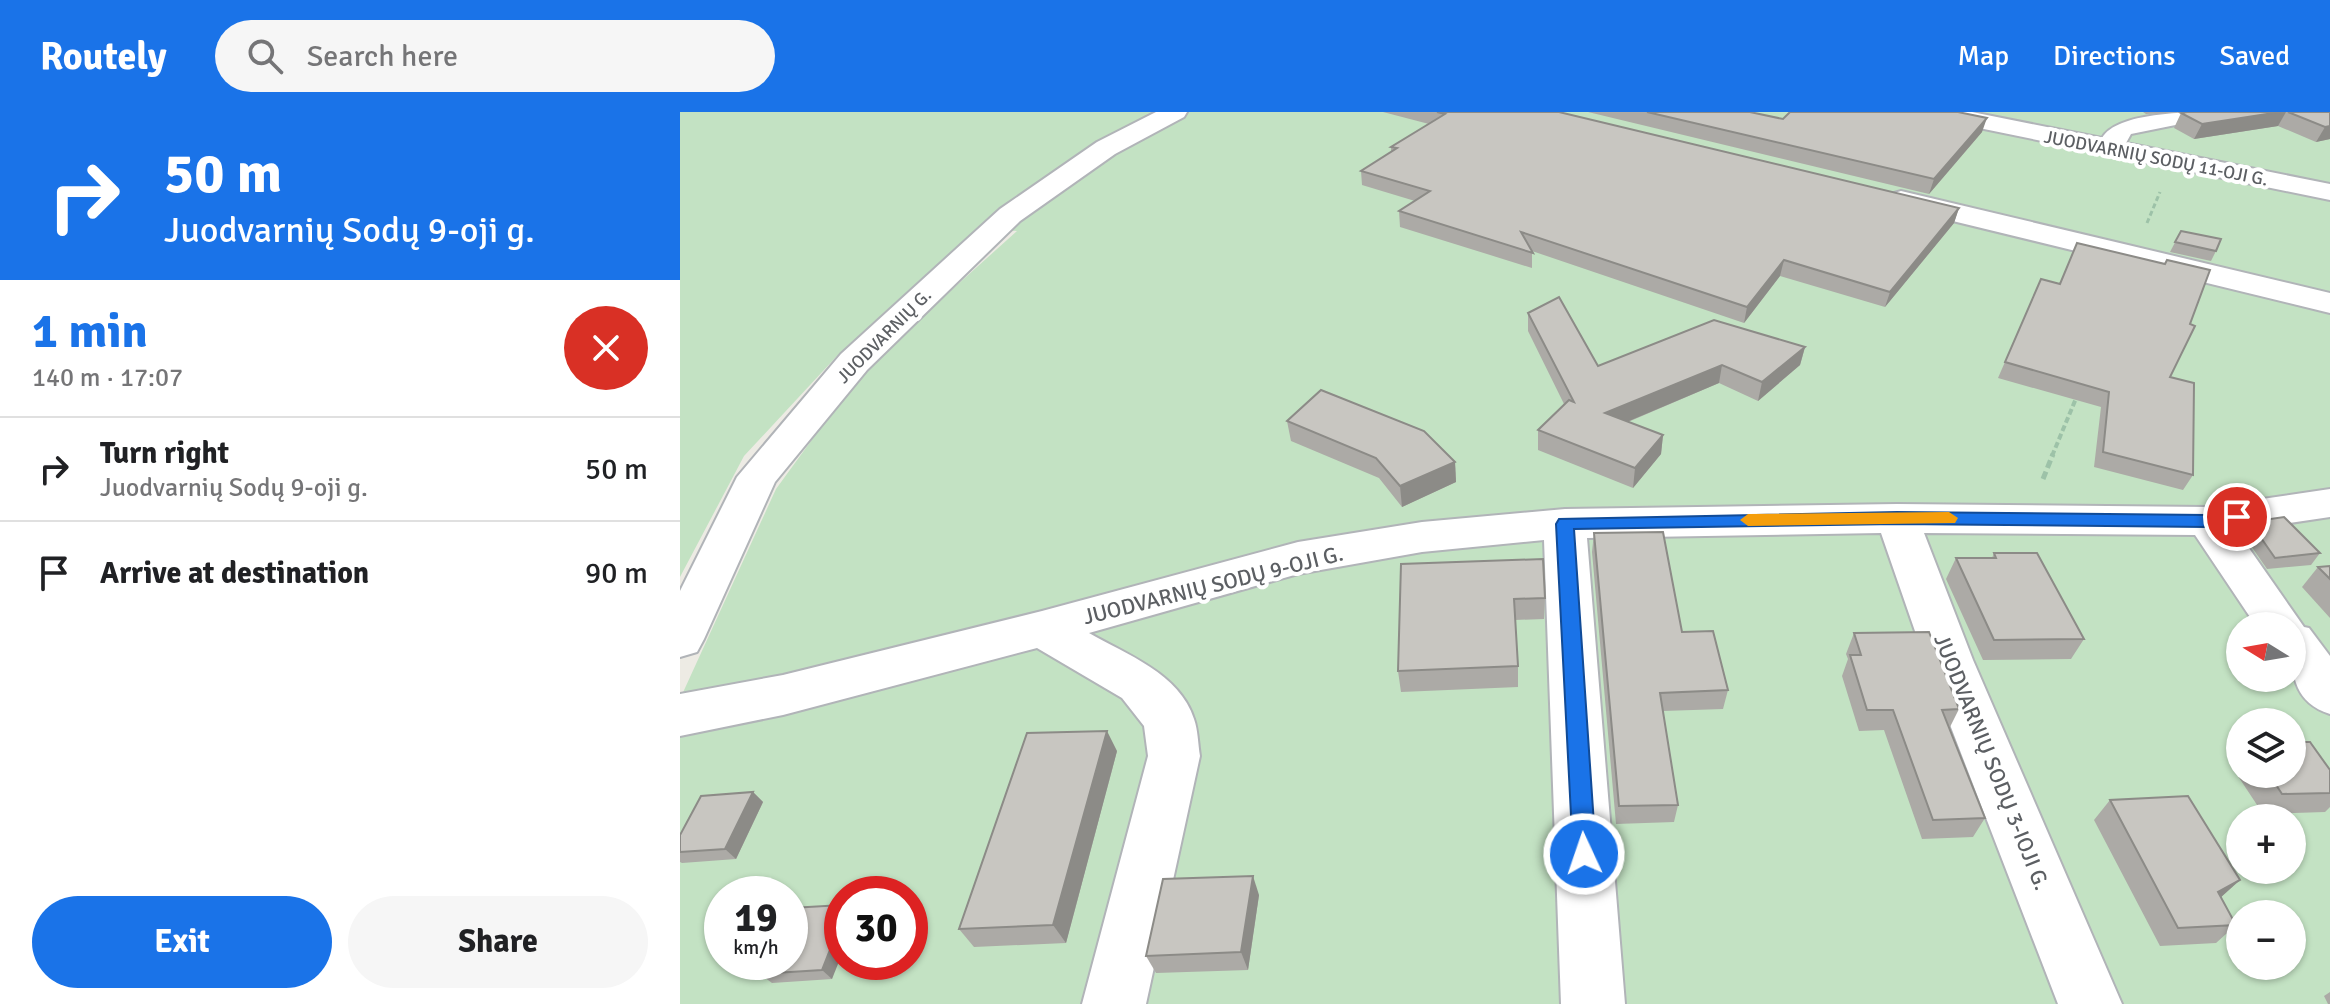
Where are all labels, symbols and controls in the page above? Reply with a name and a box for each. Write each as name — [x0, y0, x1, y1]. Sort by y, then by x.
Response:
search box — [215, 20, 775, 92]
text: Routely — [40, 33, 167, 80]
icon: search — [243, 34, 287, 78]
text: Search here — [307, 38, 458, 75]
text: Map — [1957, 39, 2009, 73]
text: Directions — [2053, 39, 2175, 73]
text: Saved — [2219, 39, 2290, 73]
street label: JUODVARNIŲ SODŲ 11-OJI G. — [2042, 125, 2270, 191]
text: 50 m — [164, 139, 282, 208]
icon: right — [32, 144, 136, 248]
text: Juodvarnių Sodų 9-oji g. — [164, 208, 535, 253]
street label: JUODVARNIŲ G. — [832, 284, 936, 388]
text: 1 min — [32, 302, 148, 361]
button: close — [564, 306, 648, 390]
text: 140 m · 17:07 — [32, 362, 183, 394]
text: Turn right — [100, 435, 229, 472]
icon: right — [32, 447, 76, 491]
text: 50 m — [585, 451, 648, 488]
text: Juodvarnių Sodų 9-oji g. — [100, 472, 368, 504]
pin — [2203, 483, 2271, 551]
icon: arrive — [2215, 495, 2259, 539]
street label: JUODVARNIŲ SODŲ 9-OJI G. — [1080, 540, 1346, 630]
icon: arrive — [32, 551, 76, 595]
text: Arrive at destination — [100, 555, 369, 592]
text: 90 m — [585, 555, 648, 592]
north arrow — [2226, 612, 2306, 692]
map controls — [2226, 612, 2306, 980]
street label: JUODVARNIŲ SODŲ 3-IOJI G. — [1928, 630, 2056, 894]
button: layers — [2226, 708, 2306, 788]
button: + — [2226, 804, 2306, 884]
position arrow — [1542, 812, 1626, 896]
speed limit sign: 30 — [824, 876, 928, 980]
text: 19 — [734, 893, 778, 943]
button: Exit — [32, 896, 332, 988]
button: Share — [348, 896, 648, 988]
button: − — [2226, 900, 2306, 980]
text: km/h — [733, 935, 779, 960]

